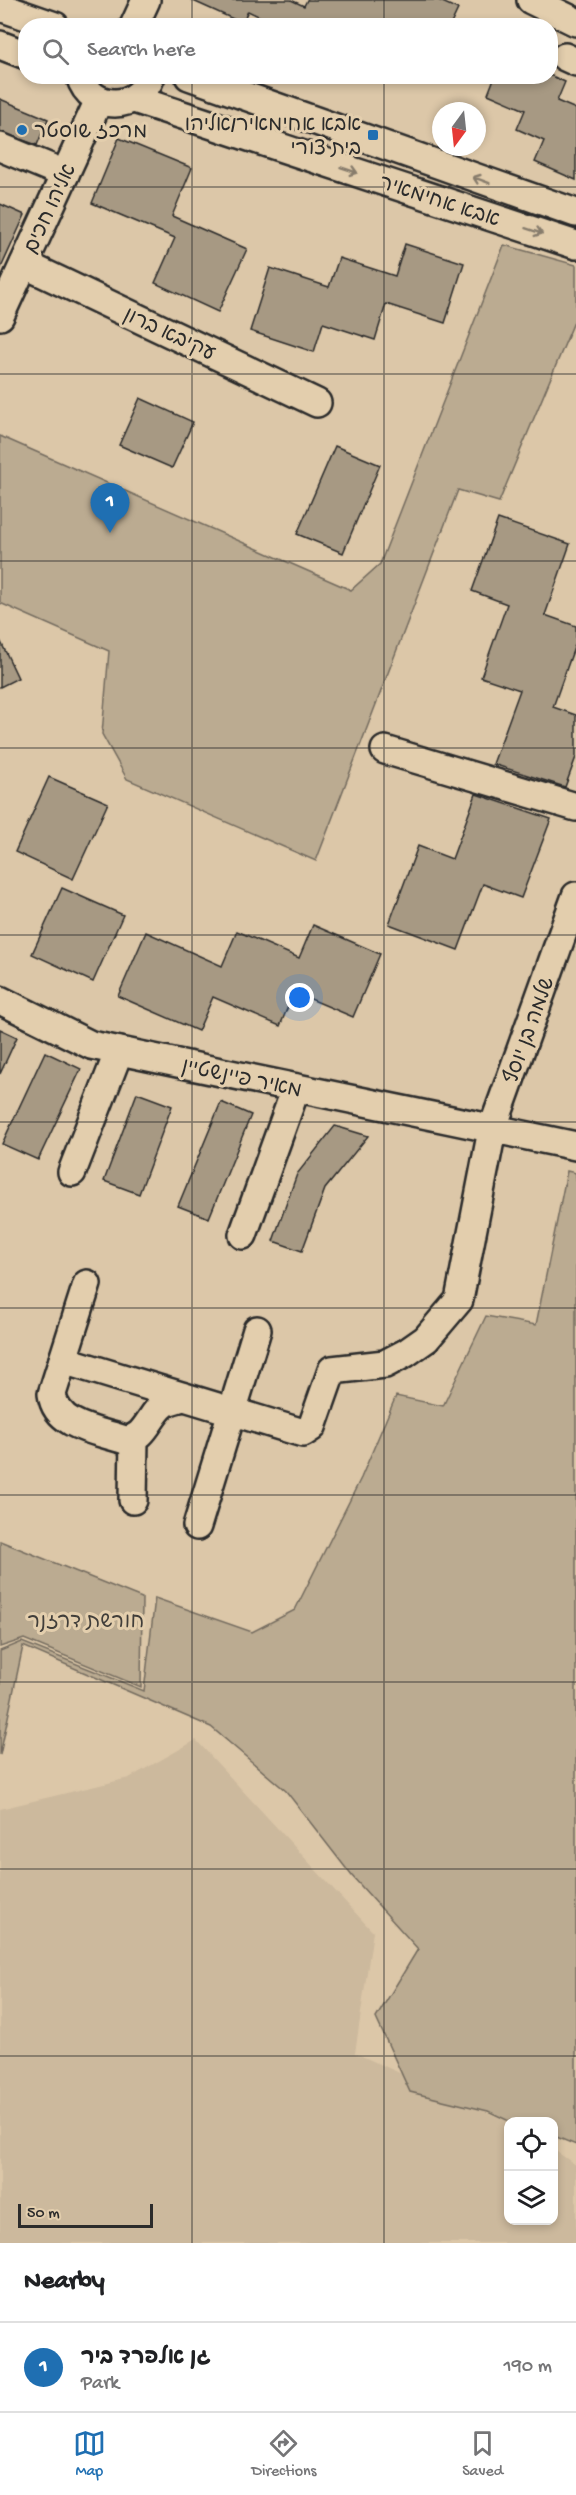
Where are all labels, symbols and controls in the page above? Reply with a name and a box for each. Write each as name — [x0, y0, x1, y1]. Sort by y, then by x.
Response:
search box — [18, 18, 558, 84]
icon: search — [39, 35, 72, 68]
text: Search here — [87, 38, 195, 64]
north arrow — [432, 102, 486, 156]
place label: אבא אחימאיר/אליהו בית צורי — [184, 112, 361, 163]
place label: מרכז שוסטר — [34, 121, 147, 146]
marker: מרכז שוסטר — [15, 123, 29, 137]
marker: אבא אחימאיר/אליהו בית צורי — [366, 128, 380, 142]
street label: אליהו חכים — [19, 160, 84, 258]
one-way arrow — [339, 165, 358, 176]
street label: אבא אחימאיר — [376, 172, 502, 235]
one-way arrow — [472, 173, 491, 184]
one-way arrow — [524, 226, 543, 237]
street label: עקיבא ברון — [119, 304, 218, 368]
pin: 1 — [90, 484, 130, 533]
street label: שלמה בן יוסף — [499, 974, 562, 1088]
your location — [285, 983, 314, 1012]
street label: מאיר פיינשטיין — [179, 1055, 304, 1105]
park label: חורשת דרזנר — [28, 1611, 144, 1636]
map controls — [504, 2117, 558, 2225]
button: locate — [504, 2117, 558, 2171]
button: layers — [504, 2171, 558, 2225]
scale bar — [18, 2201, 153, 2228]
text: 50 m — [27, 2205, 60, 2224]
text: Nearby — [24, 2267, 105, 2298]
text: גן אלפרד ביר — [81, 2346, 211, 2372]
text: 1 — [39, 2356, 48, 2379]
text: 190 m — [504, 2356, 552, 2379]
text: Park — [81, 2373, 119, 2396]
tab: Map — [73, 2427, 106, 2482]
tab: Directions — [251, 2427, 317, 2482]
tab: Saved — [462, 2427, 503, 2482]

